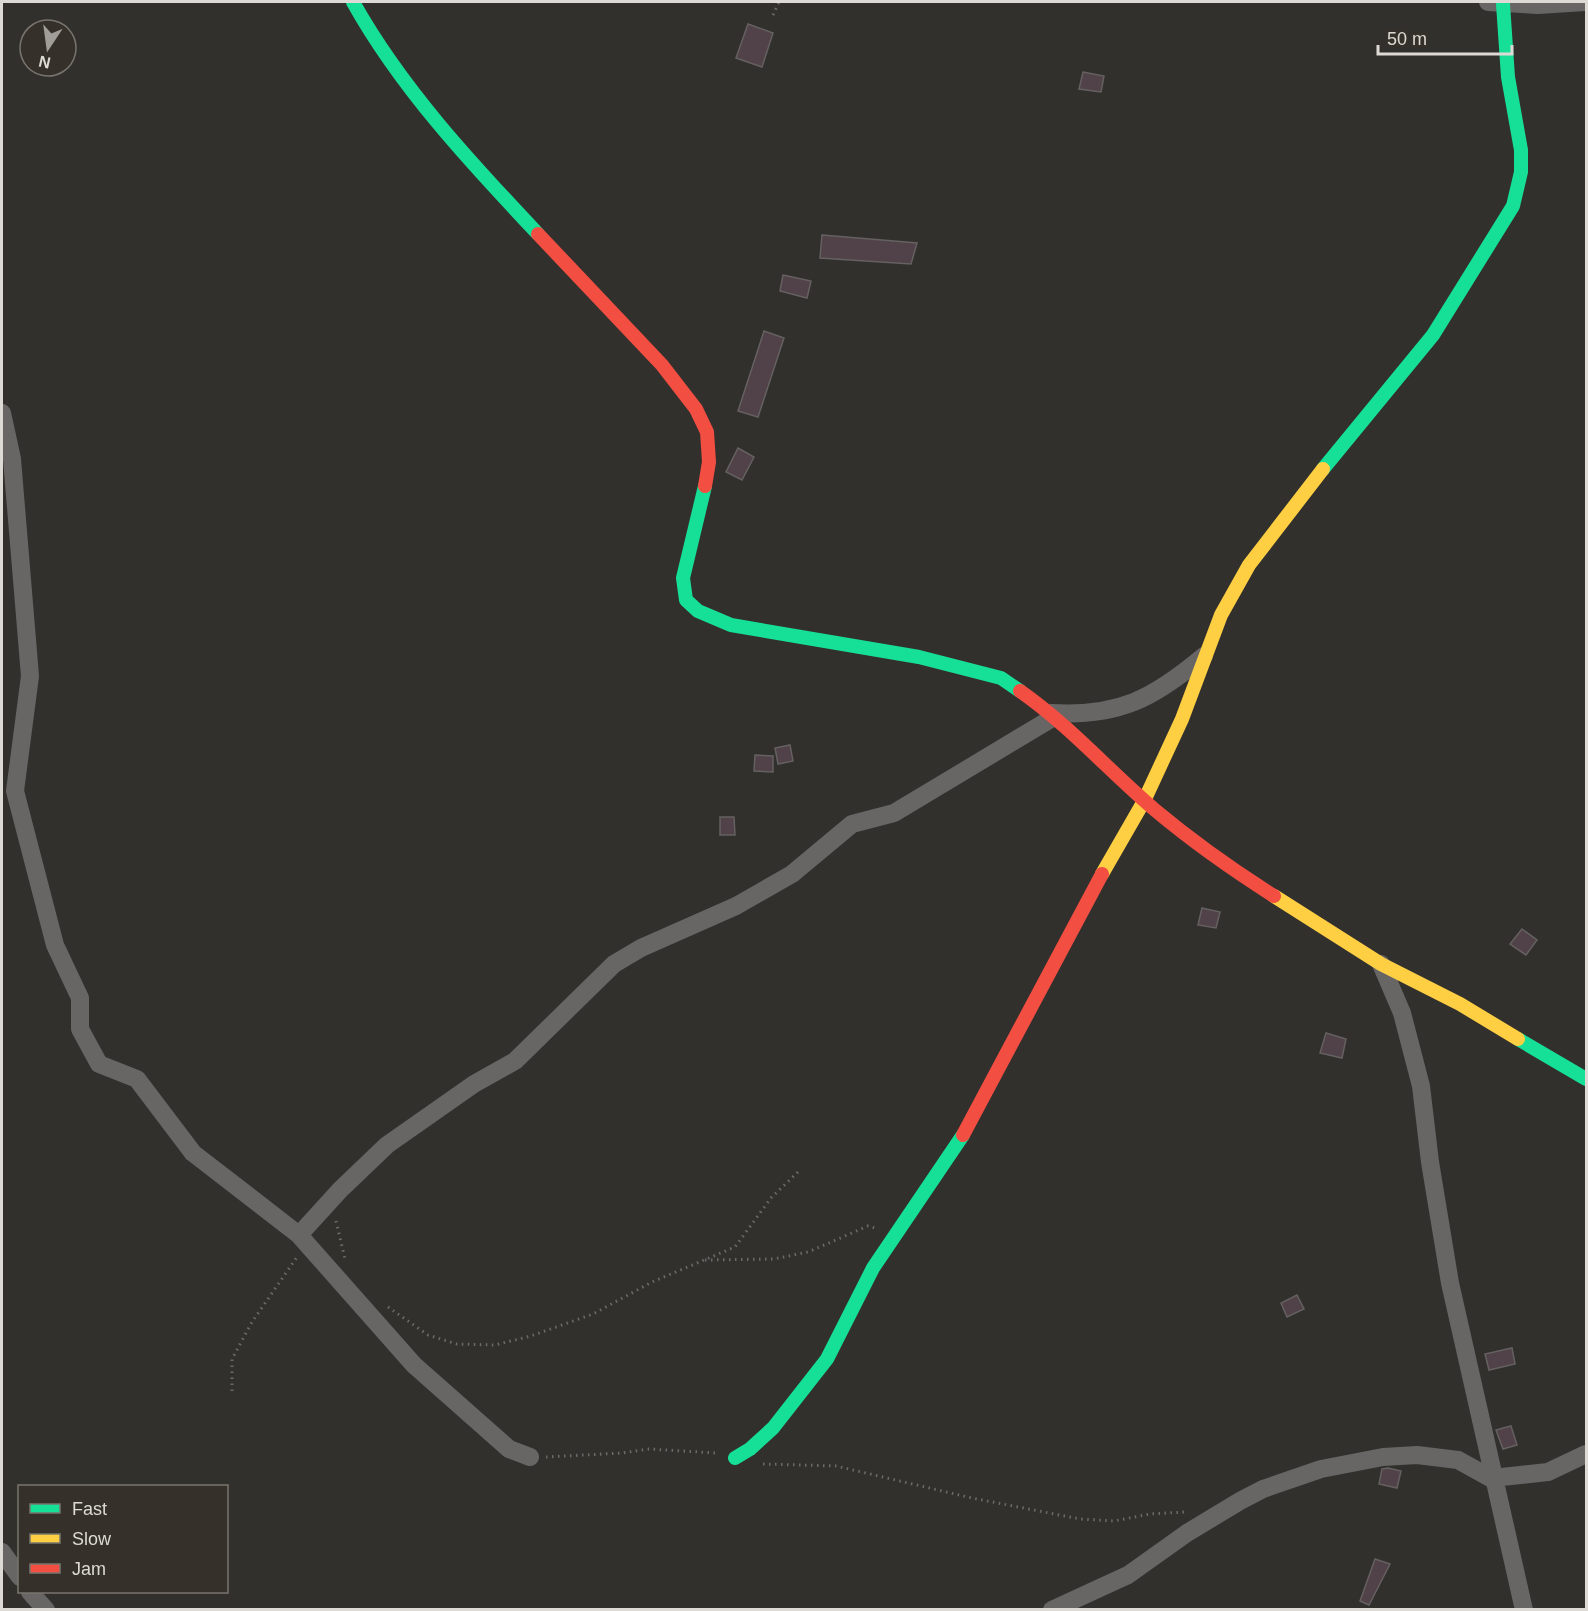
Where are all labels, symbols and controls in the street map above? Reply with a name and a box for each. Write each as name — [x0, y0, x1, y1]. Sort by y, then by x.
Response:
north arrow — [18, 18, 78, 78]
scale bar — [1378, 18, 1512, 56]
text: 50 m — [1387, 29, 1427, 49]
text: N — [37, 53, 52, 72]
legend — [18, 1485, 228, 1593]
text: Fast — [72, 1499, 107, 1519]
text: Slow — [72, 1529, 112, 1549]
text: Jam — [72, 1559, 106, 1579]

